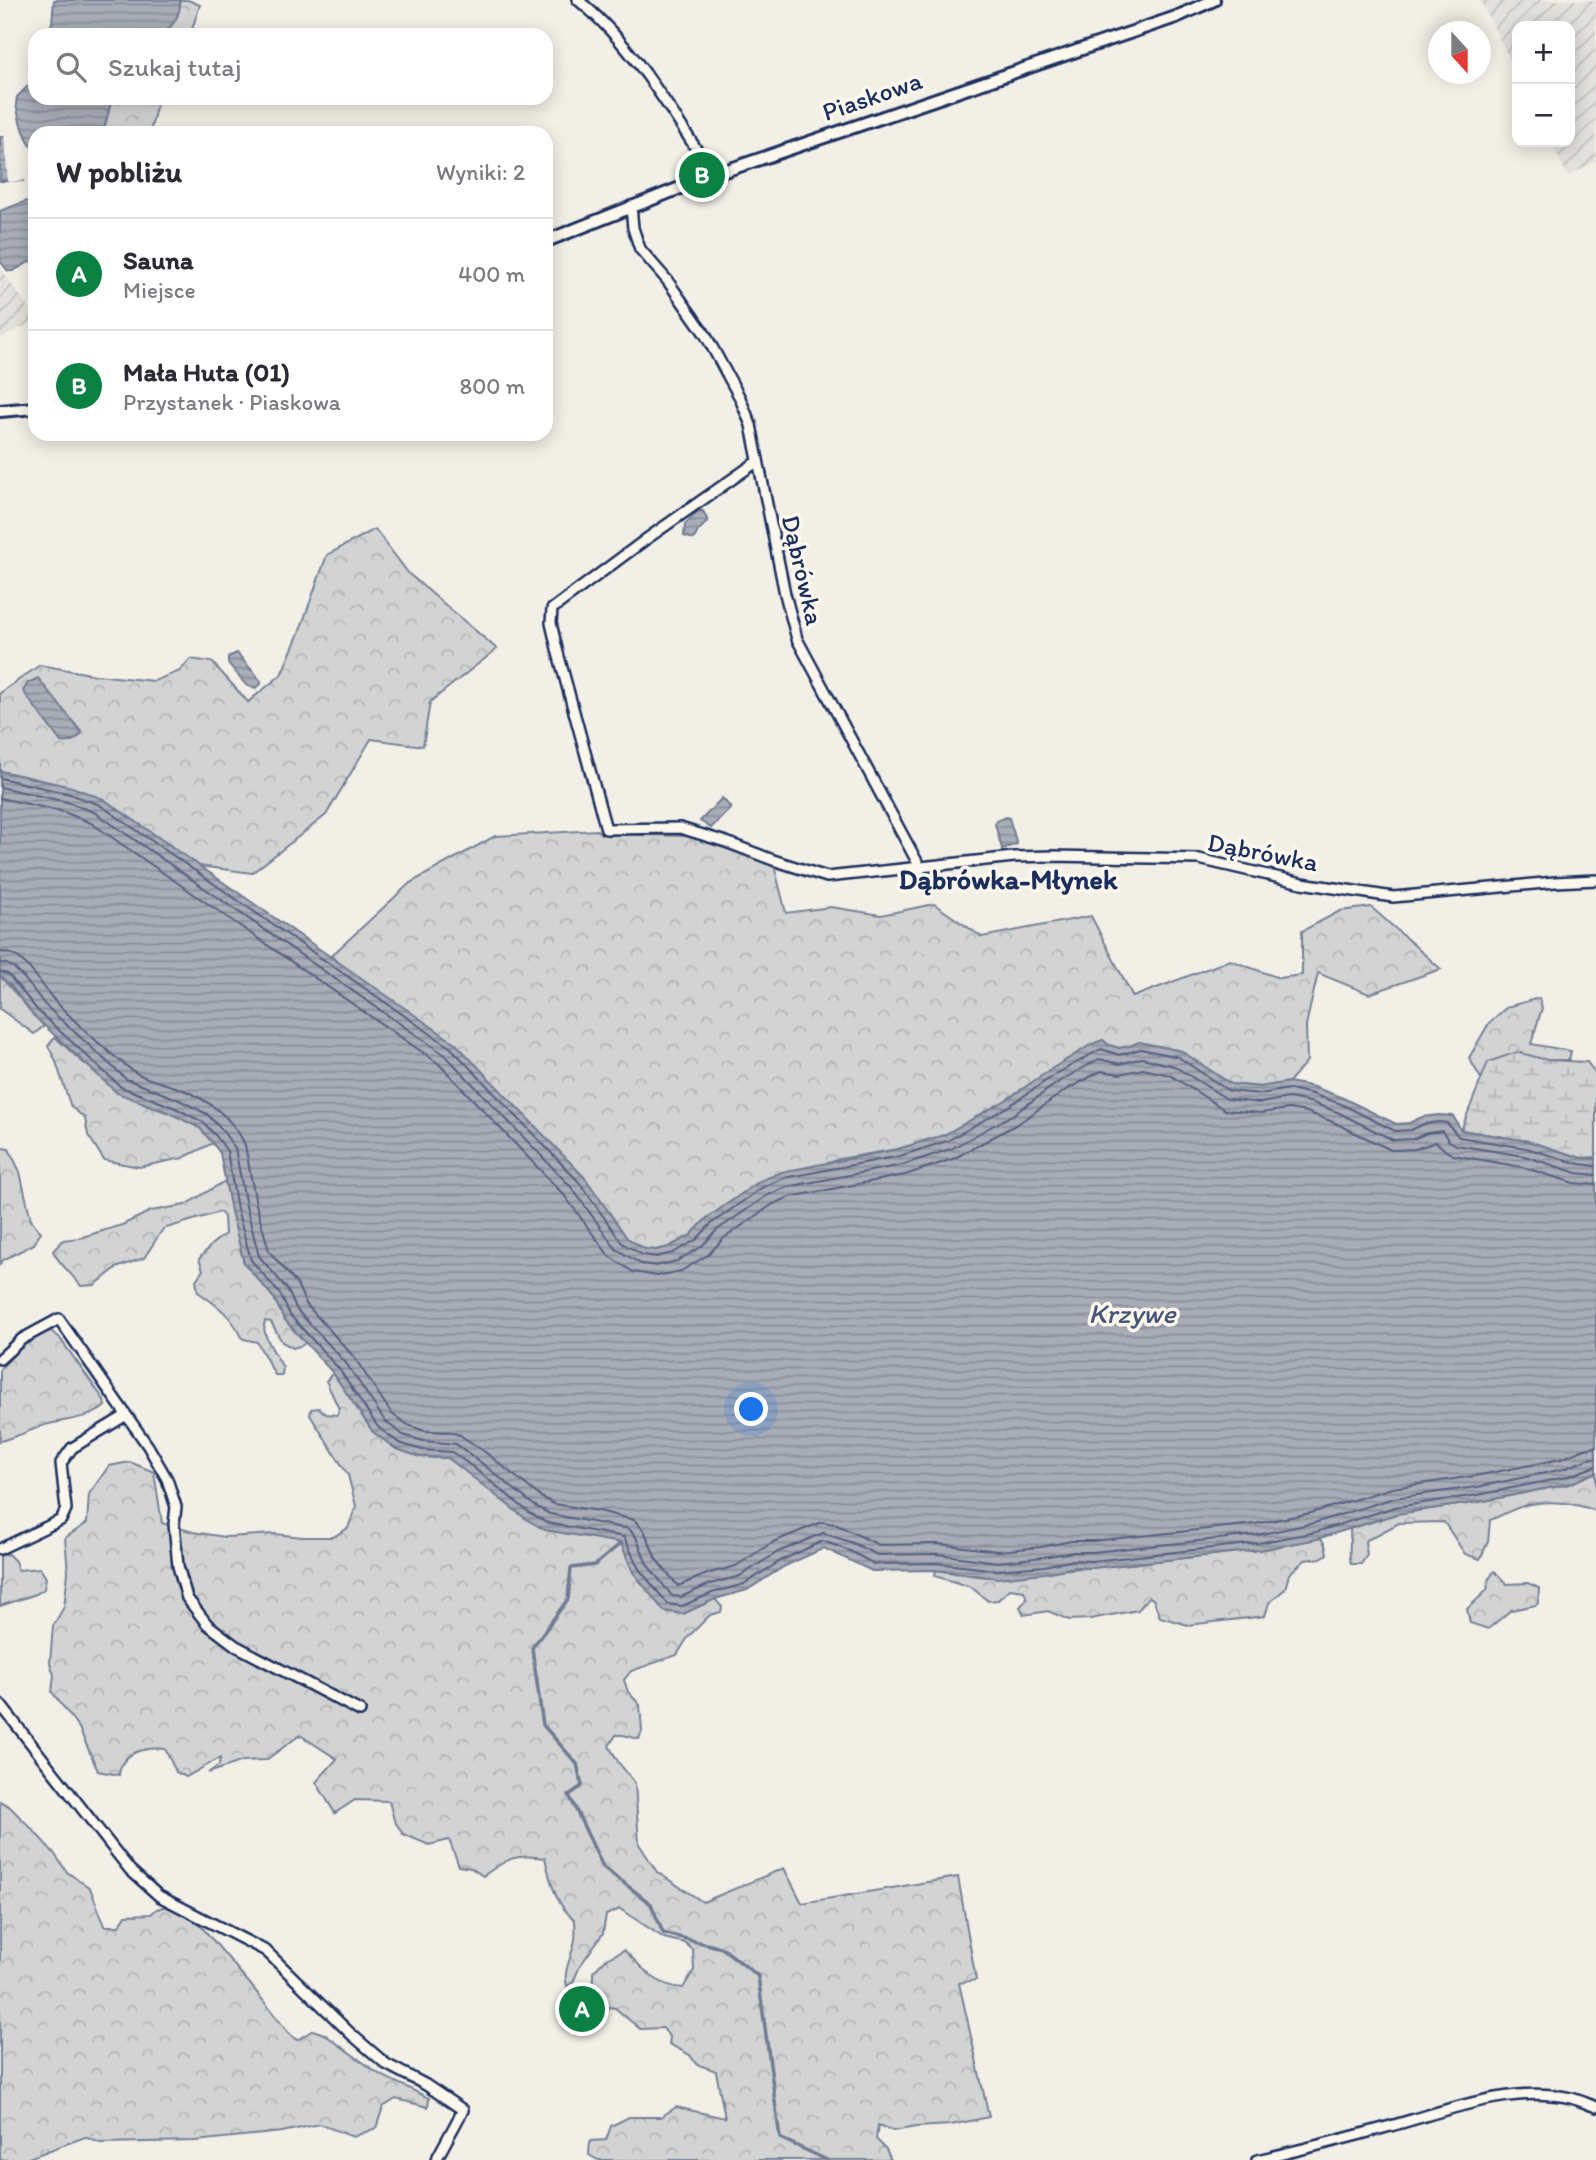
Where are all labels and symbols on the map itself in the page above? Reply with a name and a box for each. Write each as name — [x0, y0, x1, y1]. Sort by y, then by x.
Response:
north arrow — [1428, 21, 1491, 84]
street label: Piaskowa — [818, 64, 927, 128]
pin: B — [679, 149, 725, 201]
street label: Dąbrówka — [775, 512, 831, 629]
street label: Dąbrówka — [1205, 826, 1322, 878]
district label: Dąbrówka-Młynek — [899, 862, 1118, 896]
water label: Krzywe — [1088, 1296, 1177, 1330]
your location — [734, 1392, 768, 1426]
pin: A — [559, 1983, 605, 2035]

